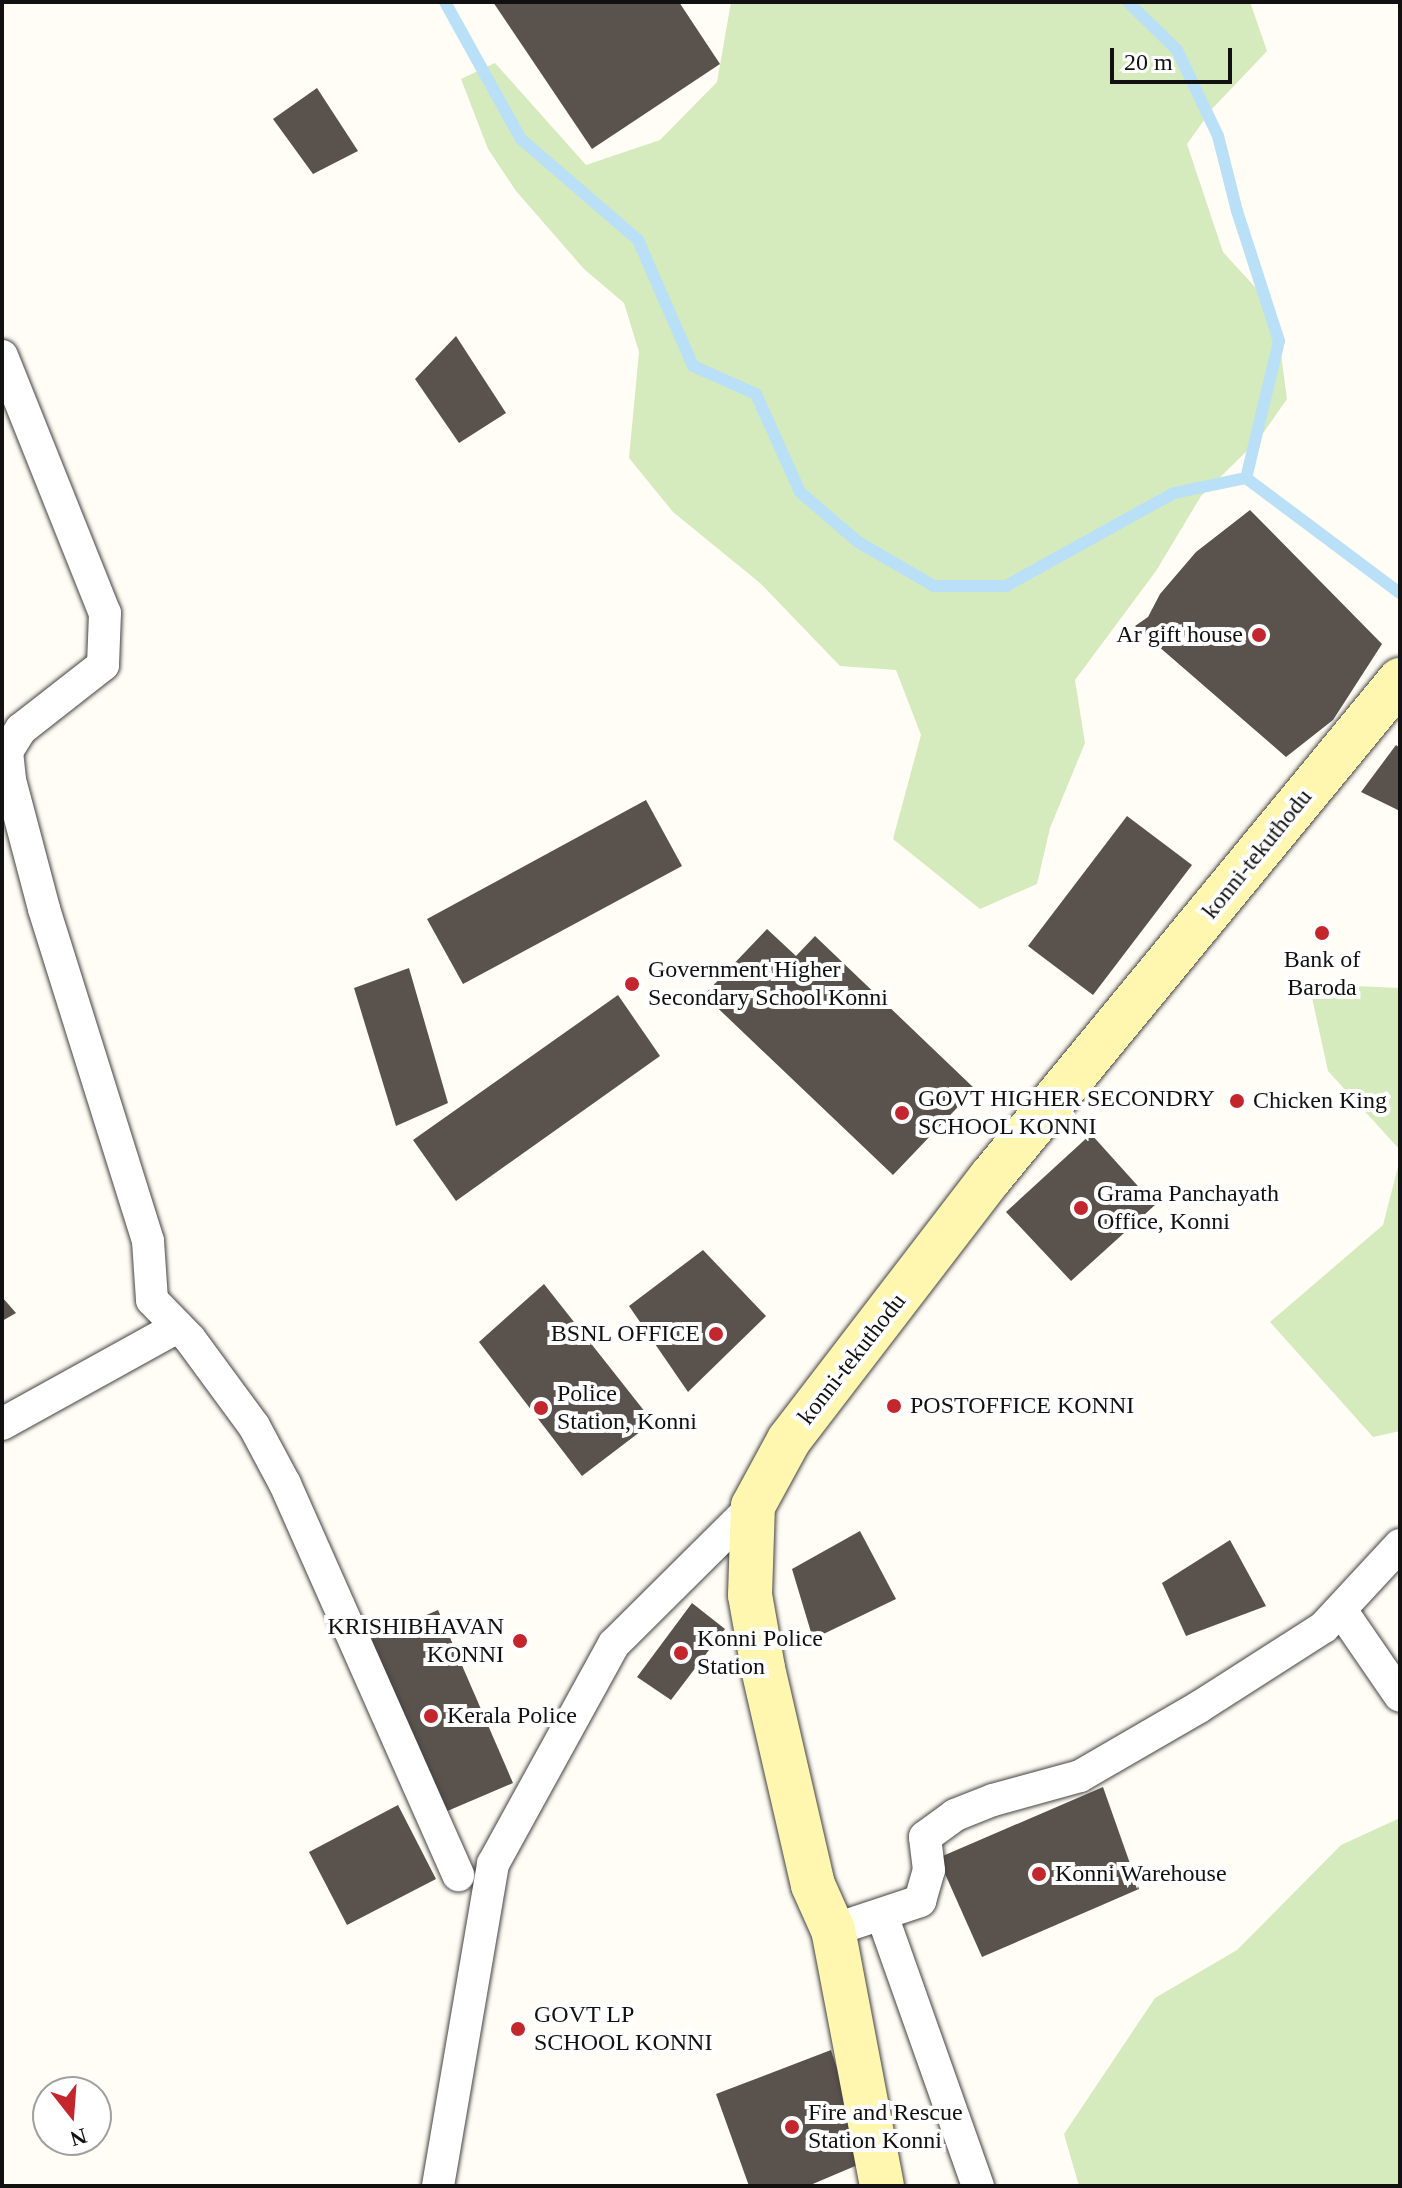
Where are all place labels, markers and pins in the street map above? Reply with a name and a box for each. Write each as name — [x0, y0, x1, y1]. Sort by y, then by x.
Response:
place label: Ar gift house — [1116, 621, 1243, 649]
marker: Ar gift house — [1250, 626, 1268, 644]
marker: Bank of Baroda — [1313, 924, 1331, 942]
place label: Bank of Baroda — [1284, 946, 1360, 1002]
place label: Government Higher Secondary School Konni — [648, 956, 888, 1012]
marker: Government Higher Secondary School Konni — [623, 975, 641, 993]
place label: GOVT HIGHER SECONDRY SCHOOL KONNI — [918, 1085, 1215, 1141]
place label: Chicken King — [1253, 1087, 1387, 1115]
marker: Chicken King — [1228, 1092, 1246, 1110]
marker: GOVT HIGHER SECONDRY SCHOOL KONNI — [893, 1104, 911, 1122]
place label: Grama Panchayath Office, Konni — [1097, 1180, 1279, 1236]
marker: Grama Panchayath Office, Konni — [1072, 1199, 1090, 1217]
place label: BSNL OFFICE — [550, 1320, 700, 1348]
marker: BSNL OFFICE — [707, 1325, 725, 1343]
place label: Police Station, Konni — [557, 1380, 697, 1436]
place label: POSTOFFICE KONNI — [910, 1392, 1134, 1420]
marker: POSTOFFICE KONNI — [885, 1397, 903, 1415]
marker: Police Station, Konni — [532, 1399, 550, 1417]
place label: KRISHIBHAVAN KONNI — [328, 1613, 504, 1669]
place label: Konni Police Station — [697, 1625, 823, 1681]
marker: KRISHIBHAVAN KONNI — [511, 1632, 529, 1650]
marker: Konni Police Station — [672, 1644, 690, 1662]
place label: Kerala Police — [447, 1702, 577, 1730]
marker: Kerala Police — [422, 1707, 440, 1725]
place label: Konni Warehouse — [1055, 1860, 1227, 1888]
marker: Konni Warehouse — [1030, 1865, 1048, 1883]
place label: GOVT LP SCHOOL KONNI — [534, 2001, 713, 2057]
marker: GOVT LP SCHOOL KONNI — [509, 2020, 527, 2038]
place label: Fire and Rescue Station Konni — [808, 2099, 963, 2155]
marker: Fire and Rescue Station Konni — [783, 2118, 801, 2136]

